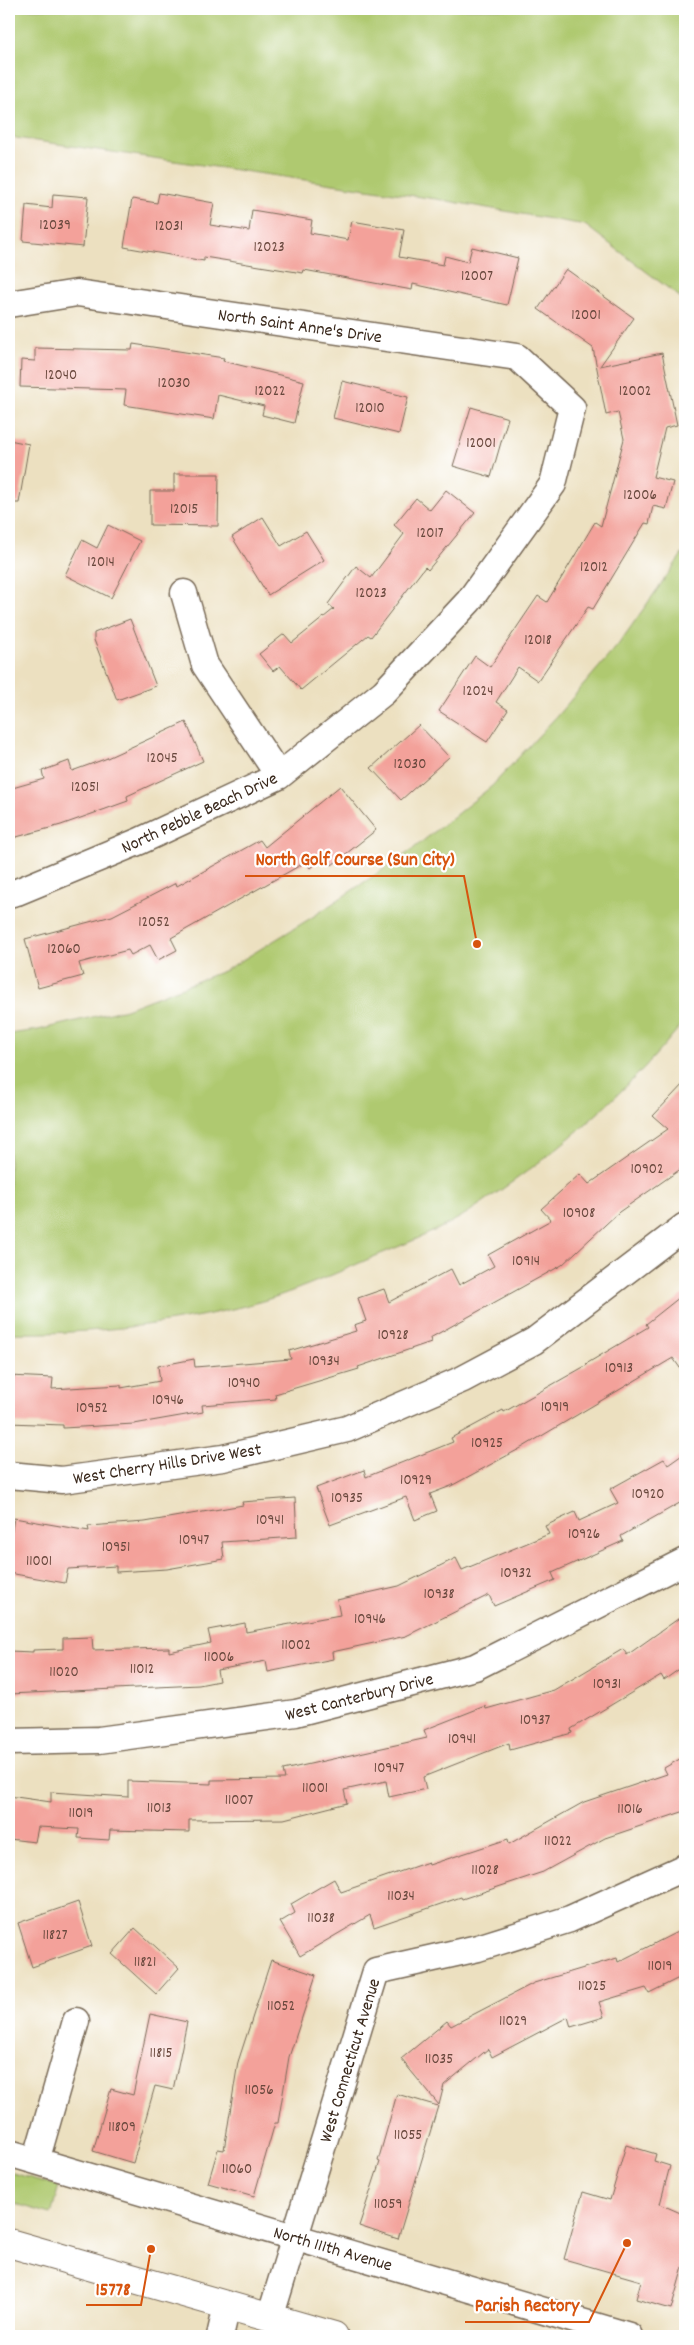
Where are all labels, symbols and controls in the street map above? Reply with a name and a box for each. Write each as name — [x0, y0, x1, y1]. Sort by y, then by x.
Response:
house number: 12039 — [39, 215, 71, 237]
house number: 12031 — [155, 216, 183, 238]
house number: 12023 — [253, 237, 285, 259]
house number: 12007 — [461, 266, 493, 288]
street label: North Saint Anne's Drive — [216, 304, 383, 351]
house number: 12001 — [571, 305, 601, 327]
house number: 12040 — [45, 365, 77, 387]
house number: 12030 — [158, 373, 190, 395]
house number: 12022 — [254, 381, 286, 403]
house number: 12002 — [619, 381, 651, 403]
house number: 12010 — [355, 398, 385, 420]
house number: 12001 — [466, 433, 496, 455]
house number: 12006 — [623, 485, 657, 507]
house number: 12015 — [170, 499, 198, 521]
house number: 12017 — [416, 523, 444, 545]
house number: 12014 — [87, 552, 115, 574]
house number: 12012 — [580, 557, 608, 579]
house number: 12023 — [355, 583, 387, 605]
house number: 12018 — [524, 630, 552, 652]
house number: 12024 — [463, 681, 493, 703]
house number: 12045 — [146, 748, 178, 770]
house number: 12030 — [394, 754, 426, 776]
street label: North Pebble Beach Drive — [118, 767, 282, 861]
house number: 12051 — [71, 777, 99, 799]
callout: North Golf Course (Sun City) — [245, 842, 464, 876]
text: North Golf Course (Sun City) — [255, 848, 455, 875]
house number: 12052 — [138, 912, 170, 934]
house number: 12060 — [47, 939, 81, 961]
house number: 10902 — [630, 1159, 664, 1181]
house number: 10908 — [563, 1203, 595, 1225]
house number: 10914 — [512, 1251, 540, 1273]
house number: 10928 — [378, 1325, 408, 1347]
house number: 10934 — [308, 1351, 340, 1373]
house number: 10913 — [605, 1358, 633, 1380]
house number: 10940 — [228, 1373, 260, 1395]
house number: 10946 — [152, 1390, 184, 1412]
house number: 10919 — [541, 1397, 569, 1419]
house number: 10952 — [76, 1398, 108, 1420]
house number: 10925 — [471, 1433, 503, 1455]
street label: West Cherry Hills Drive West — [71, 1438, 264, 1493]
house number: 10929 — [400, 1470, 432, 1492]
house number: 10920 — [631, 1484, 665, 1506]
house number: 10935 — [331, 1488, 363, 1510]
house number: 10941 — [256, 1510, 284, 1532]
house number: 10926 — [568, 1524, 600, 1546]
house number: 10947 — [179, 1530, 209, 1552]
house number: 10951 — [102, 1537, 130, 1559]
house number: 11001 — [26, 1551, 52, 1573]
house number: 10932 — [500, 1563, 532, 1585]
house number: 10938 — [423, 1584, 455, 1606]
house number: 10946 — [354, 1609, 386, 1631]
house number: 11002 — [281, 1635, 311, 1657]
house number: 11006 — [204, 1647, 234, 1669]
house number: 11012 — [130, 1659, 154, 1681]
house number: 11020 — [49, 1662, 79, 1684]
street label: West Canterbury Drive — [283, 1668, 436, 1729]
house number: 10931 — [593, 1674, 621, 1696]
house number: 10937 — [520, 1710, 551, 1732]
house number: 10941 — [448, 1729, 476, 1751]
house number: 10947 — [374, 1758, 404, 1780]
house number: 11001 — [302, 1778, 328, 1800]
house number: 11007 — [225, 1790, 254, 1812]
house number: 11013 — [147, 1798, 171, 1820]
house number: 11016 — [617, 1799, 643, 1821]
house number: 11019 — [69, 1803, 93, 1825]
house number: 11022 — [544, 1831, 572, 1853]
house number: 11028 — [471, 1860, 499, 1882]
house number: 11034 — [387, 1886, 415, 1908]
house number: 11038 — [307, 1908, 335, 1930]
house number: 11827 — [43, 1925, 68, 1947]
house number: 11821 — [134, 1952, 156, 1974]
house number: 11019 — [648, 1956, 672, 1978]
street label: West Connecticut Avenue — [315, 1976, 388, 2146]
house number: 11025 — [578, 1976, 606, 1998]
house number: 11052 — [267, 1996, 295, 2018]
house number: 11029 — [499, 2011, 527, 2033]
house number: 11815 — [150, 2043, 172, 2065]
house number: 11035 — [425, 2049, 453, 2071]
house number: 11056 — [244, 2080, 274, 2102]
house number: 11809 — [108, 2117, 136, 2139]
house number: 11055 — [394, 2125, 422, 2147]
house number: 11060 — [222, 2159, 252, 2181]
house number: 11059 — [374, 2194, 402, 2216]
street label: North 111th Avenue — [270, 2221, 395, 2279]
callout: 15778 — [86, 2271, 141, 2305]
text: 15778 — [95, 2278, 131, 2305]
callout: Parish Rectory — [465, 2288, 589, 2322]
text: Parish Rectory — [475, 2294, 581, 2321]

